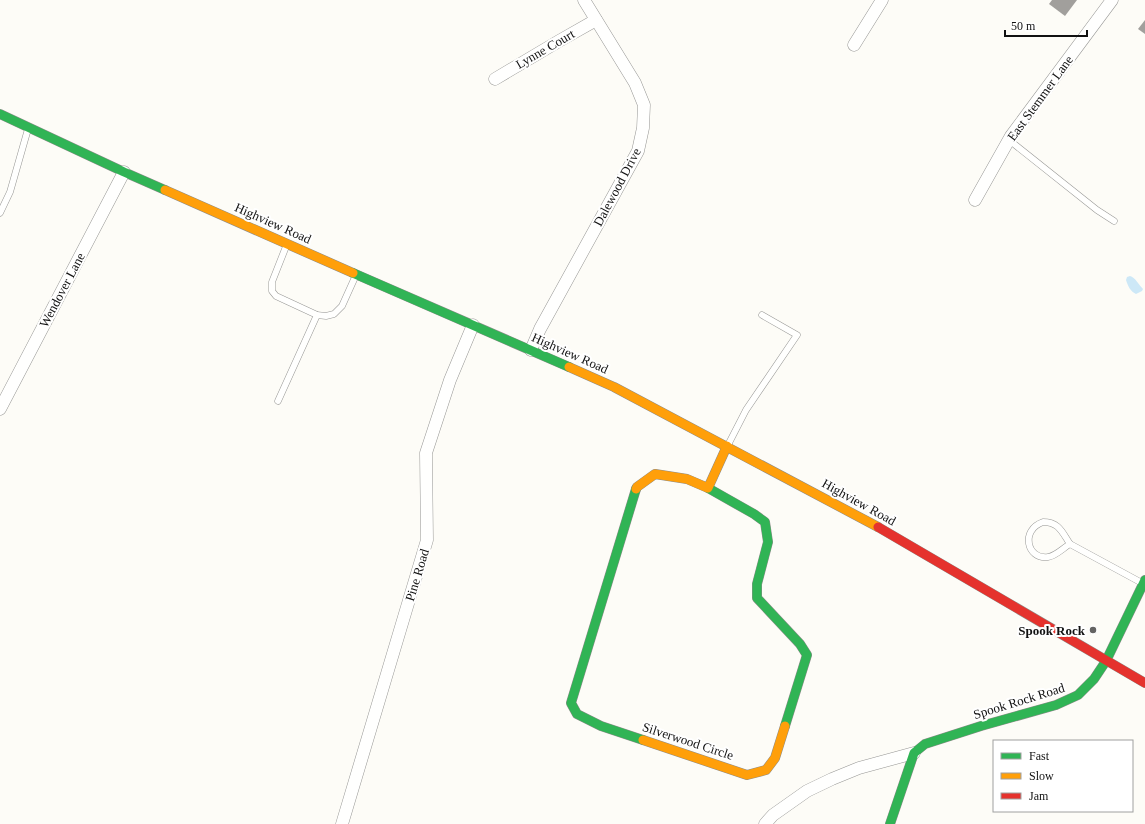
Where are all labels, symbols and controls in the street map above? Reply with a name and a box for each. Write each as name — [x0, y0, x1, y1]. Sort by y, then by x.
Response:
scale bar — [1005, 12, 1087, 38]
text: 50 m — [1011, 19, 1036, 33]
street label: Lynne Court — [513, 26, 577, 72]
street label: East Stemmer Lane — [1004, 52, 1076, 144]
street label: Dalewood Drive — [590, 145, 644, 229]
street label: Highview Road — [233, 199, 314, 247]
street label: Wendover Lane — [36, 250, 88, 330]
street label: Highview Road — [530, 329, 611, 377]
street label: Highview Road — [820, 476, 899, 529]
street label: Pine Road — [402, 547, 432, 603]
place label: Spook Rock — [1018, 623, 1086, 638]
marker: Spook Rock — [1088, 625, 1098, 635]
street label: Spook Rock Road — [972, 680, 1067, 722]
street label: Silverwood Circle — [641, 719, 736, 763]
legend — [993, 740, 1133, 812]
text: Fast — [1029, 749, 1050, 763]
text: Slow — [1029, 769, 1054, 783]
text: Jam — [1029, 789, 1049, 803]

